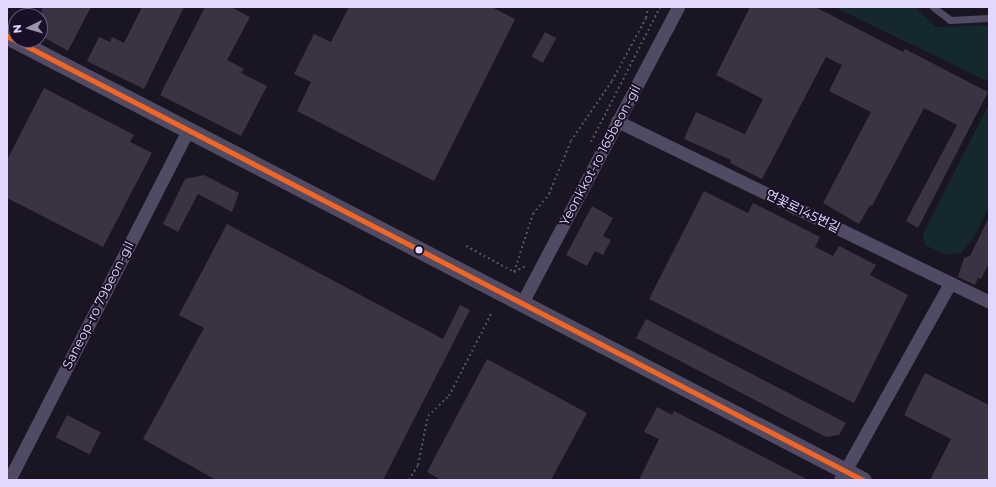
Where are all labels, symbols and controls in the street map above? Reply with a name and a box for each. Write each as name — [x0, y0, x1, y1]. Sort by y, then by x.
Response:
north arrow — [8, 8, 48, 48]
text: N — [10, 24, 24, 34]
street label: Yeonkkot-ro 165beon-gil — [556, 82, 644, 228]
street label: 연꽃로145번길 — [763, 186, 843, 236]
street label: Saneop-ro 79beon-gil — [59, 239, 137, 371]
unlabelled marker — [414, 245, 424, 255]

